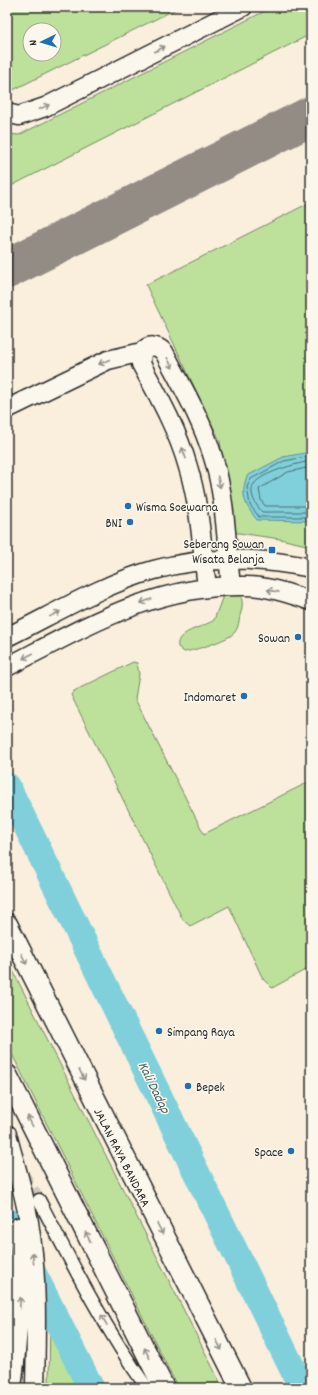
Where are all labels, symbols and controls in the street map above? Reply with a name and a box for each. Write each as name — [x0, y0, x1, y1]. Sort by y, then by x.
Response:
north arrow — [22, 22, 62, 62]
text: N — [26, 39, 42, 46]
one-way arrow — [154, 45, 166, 52]
one-way arrow — [38, 103, 50, 110]
one-way arrow — [167, 356, 174, 368]
one-way arrow — [98, 359, 110, 366]
one-way arrow — [179, 447, 187, 459]
one-way arrow — [216, 475, 224, 488]
place label: Wisma Soewarna — [136, 499, 219, 518]
marker: Wisma Soewarna — [123, 501, 133, 511]
place label: BNI — [105, 515, 122, 534]
marker: BNI — [125, 517, 135, 527]
place label: Seberang Sowan Wisata Belanja — [184, 536, 265, 570]
marker: Seberang Sowan Wisata Belanja — [267, 545, 277, 555]
one-way arrow — [267, 586, 280, 594]
one-way arrow — [139, 598, 152, 605]
one-way arrow — [48, 609, 60, 617]
place label: Sowan — [258, 630, 290, 649]
marker: Sowan — [293, 632, 303, 642]
one-way arrow — [22, 653, 34, 660]
place label: Indomaret — [184, 689, 236, 708]
marker: Indomaret — [239, 691, 249, 701]
one-way arrow — [21, 953, 28, 965]
place label: Simpang Raya — [167, 1024, 236, 1043]
marker: Simpang Raya — [154, 1026, 164, 1036]
water label: Kali Dadap — [132, 1059, 175, 1118]
one-way arrow — [79, 1069, 87, 1081]
place label: Bepek — [196, 1079, 225, 1098]
marker: Bepek — [183, 1081, 193, 1091]
street label: JALAN RAYA BANDARA — [88, 1105, 154, 1211]
one-way arrow — [26, 1115, 33, 1127]
place label: Space — [254, 1144, 283, 1163]
marker: Space — [286, 1146, 296, 1156]
one-way arrow — [157, 1223, 164, 1235]
one-way arrow — [84, 1231, 91, 1243]
one-way arrow — [30, 1252, 37, 1265]
one-way arrow — [16, 1297, 23, 1310]
one-way arrow — [99, 1314, 107, 1326]
one-way arrow — [216, 1339, 223, 1351]
one-way arrow — [143, 1347, 150, 1359]

